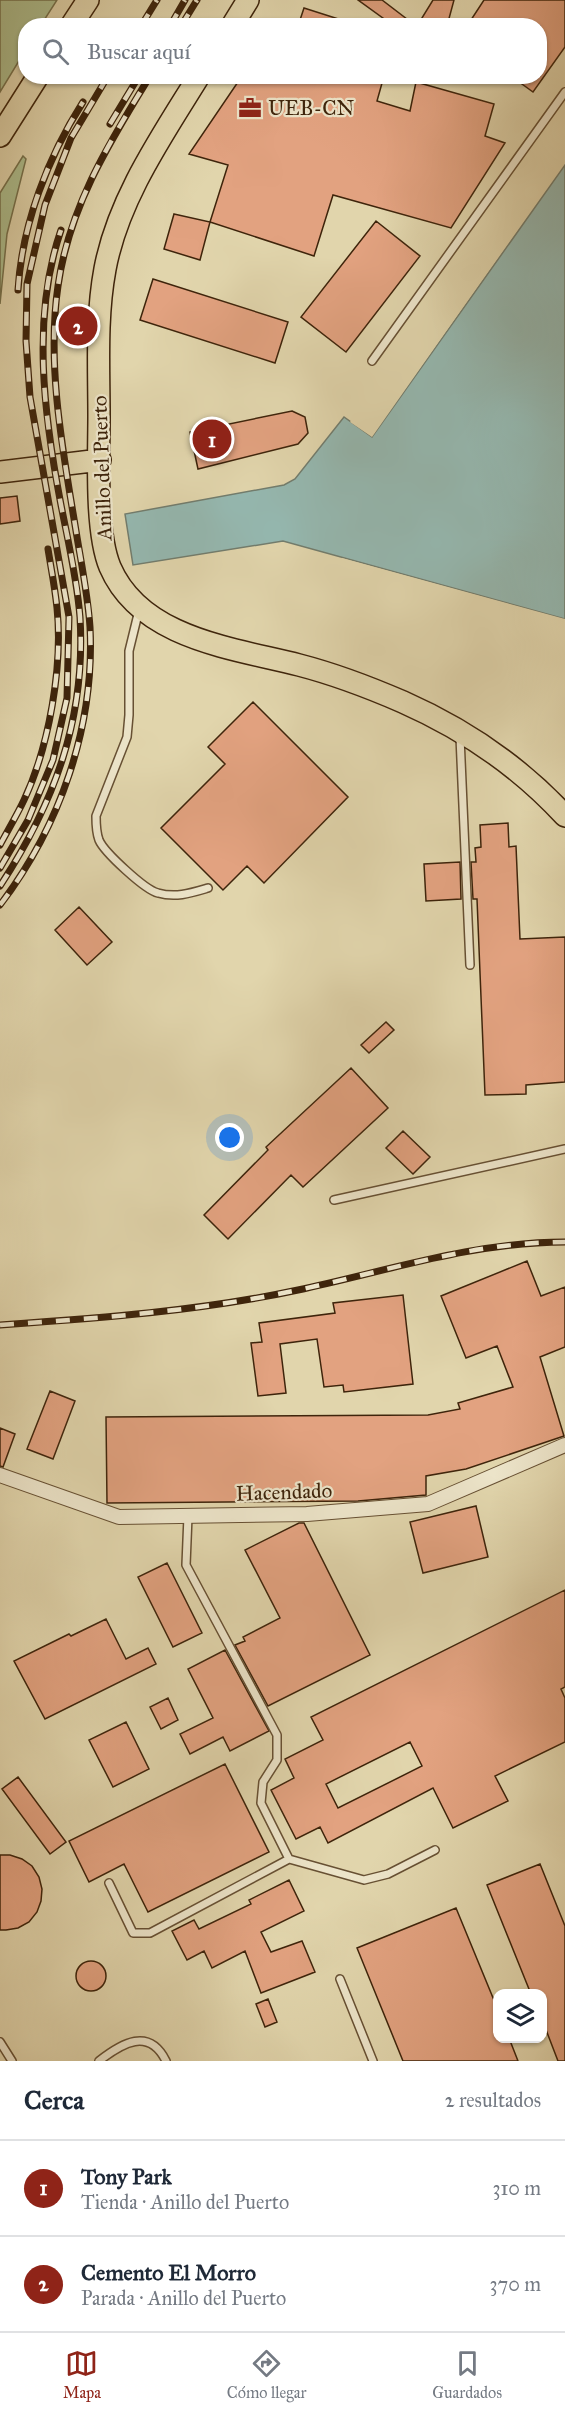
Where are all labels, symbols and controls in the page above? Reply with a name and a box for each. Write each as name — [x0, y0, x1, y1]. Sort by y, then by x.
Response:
search box — [18, 18, 547, 84]
icon: search — [39, 35, 72, 68]
text: Buscar aquí — [87, 38, 190, 65]
office icon: UEB-CN — [237, 95, 263, 121]
place label: UEB-CN — [268, 95, 354, 121]
pin: 2 — [58, 304, 98, 348]
street label: Anillo del Puerto — [86, 395, 118, 542]
pin: 1 — [192, 416, 232, 462]
your location — [215, 1123, 244, 1152]
street label: Hacendado — [235, 1477, 333, 1507]
map controls — [493, 1989, 547, 2043]
button: layers — [493, 1989, 547, 2043]
text: Cerca — [24, 2084, 84, 2116]
text: 2 resultados — [445, 2088, 541, 2112]
text: Tony Park — [81, 2163, 172, 2190]
text: 1 — [40, 2176, 47, 2200]
text: 310 m — [492, 2176, 541, 2200]
text: Tienda · Anillo del Puerto — [81, 2190, 289, 2214]
text: Cemento El Morro — [81, 2259, 256, 2286]
text: 2 — [39, 2272, 48, 2296]
text: 370 m — [490, 2272, 541, 2296]
text: Parada · Anillo del Puerto — [81, 2286, 286, 2310]
tab: Mapa — [63, 2347, 101, 2402]
tab: Cómo llegar — [227, 2347, 306, 2402]
tab: Guardados — [432, 2347, 502, 2402]

